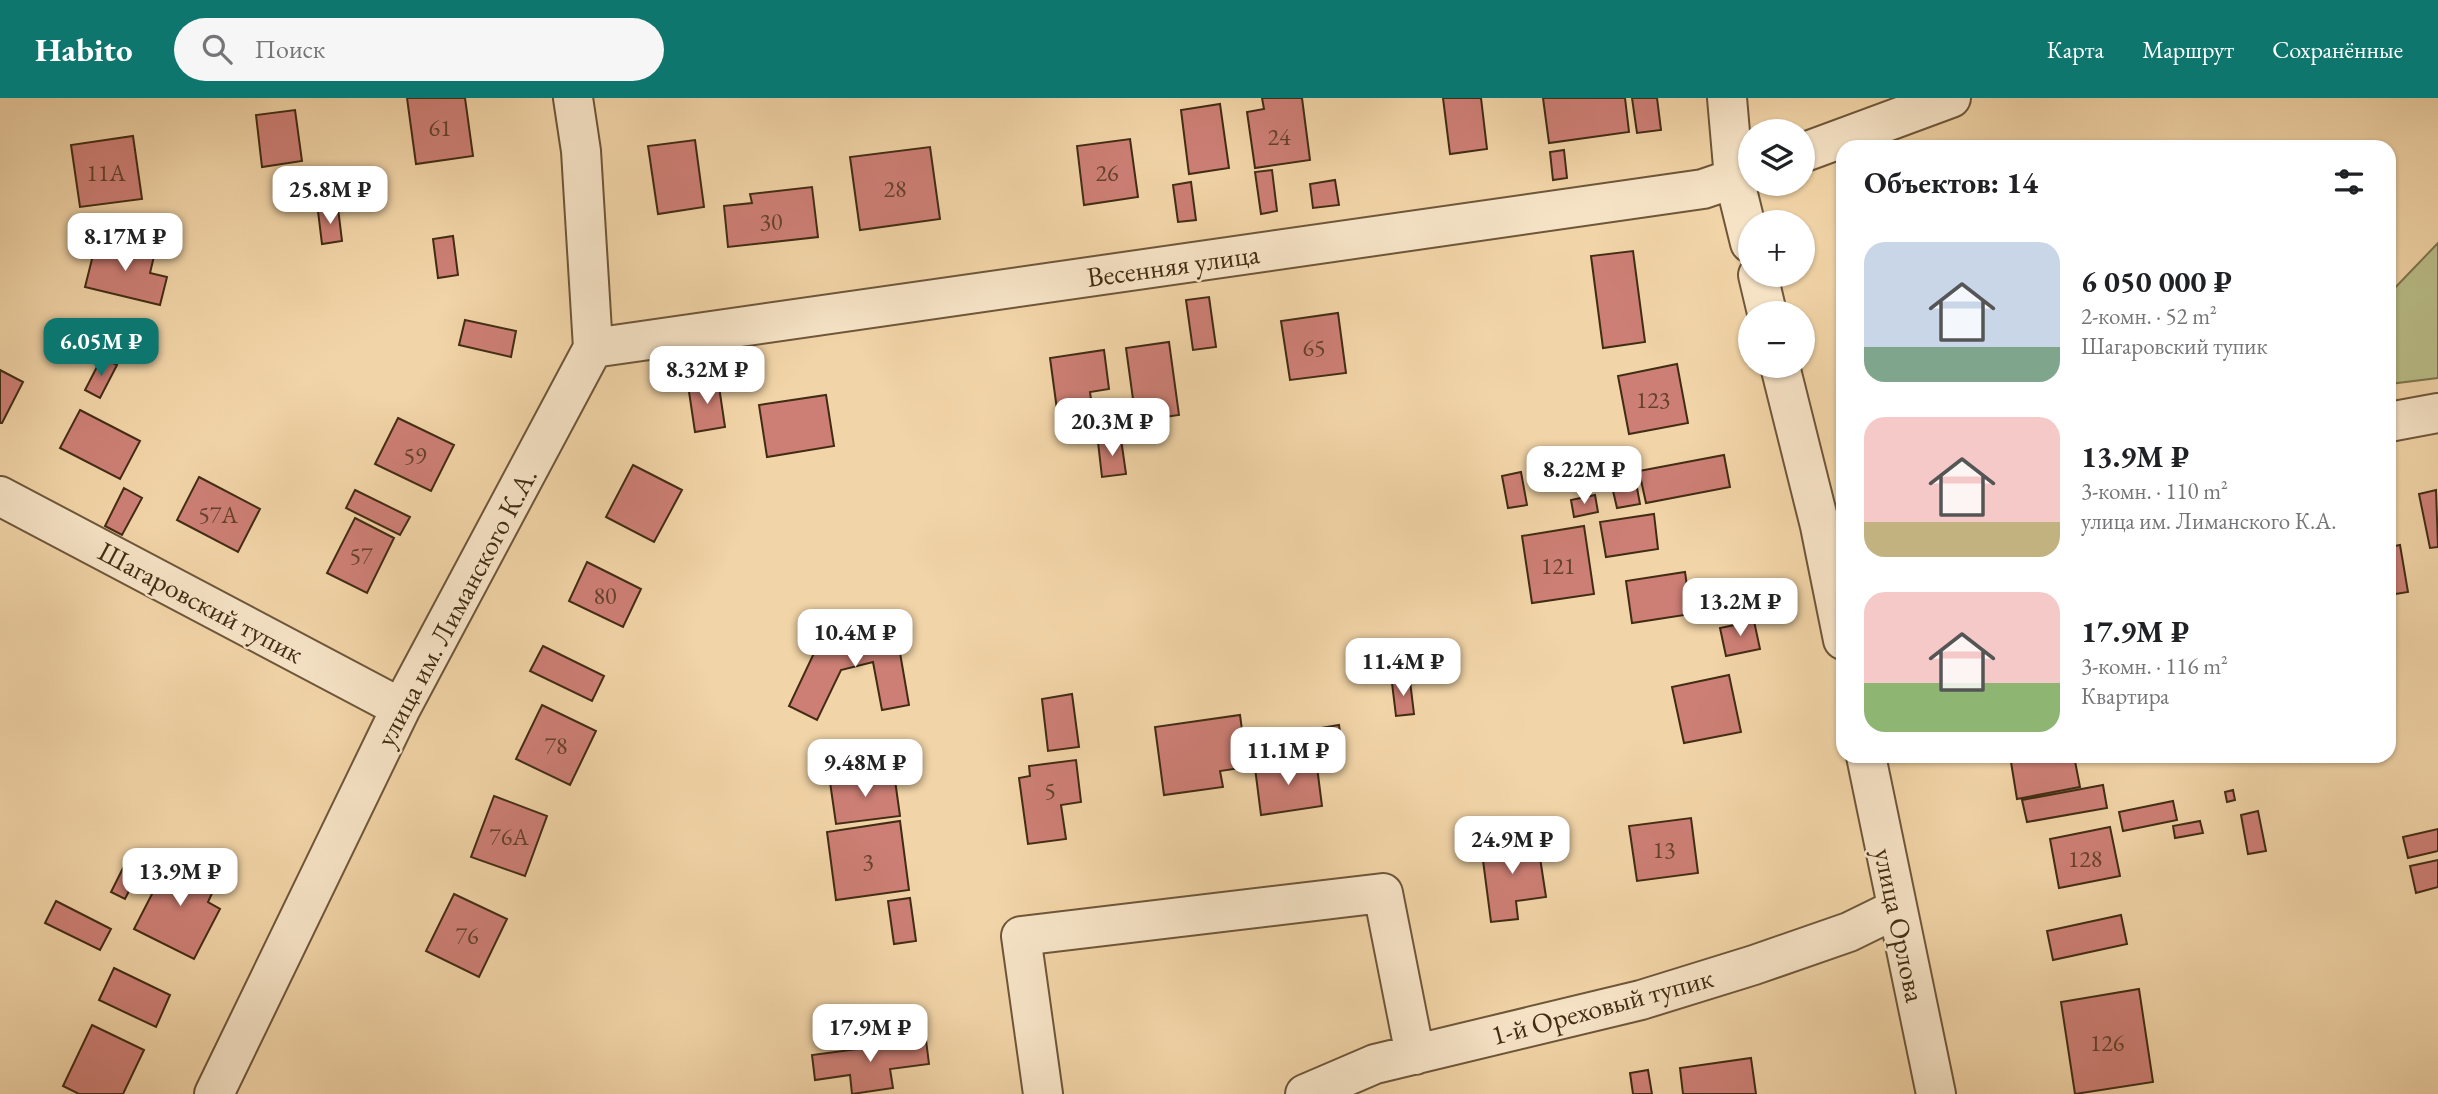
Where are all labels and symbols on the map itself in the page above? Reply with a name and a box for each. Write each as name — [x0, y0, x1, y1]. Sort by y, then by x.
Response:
house number: 61 — [428, 112, 452, 143]
house number: 24 — [1267, 121, 1291, 152]
house number: 11А — [86, 157, 126, 188]
house number: 26 — [1095, 157, 1119, 188]
pin: 25.8M ₽ — [265, 166, 395, 226]
house number: 28 — [883, 173, 907, 204]
house number: 30 — [759, 206, 783, 237]
pin: 8.17M ₽ — [60, 214, 190, 273]
street label: Весенняя улица — [1084, 235, 1262, 295]
pin: 6.05M ₽ — [36, 318, 166, 378]
house number: 65 — [1302, 332, 1326, 363]
pin: 8.32M ₽ — [642, 346, 772, 406]
house number: 123 — [1636, 384, 1670, 415]
pin: 20.3M ₽ — [1047, 398, 1177, 458]
house number: 59 — [403, 440, 427, 471]
pin: 8.22M ₽ — [1519, 446, 1649, 506]
street label: улица им. Лиманского К.А. — [367, 461, 545, 753]
house number: 57А — [198, 499, 238, 530]
street label: Шагаровский тупик — [92, 533, 310, 671]
house number: 57 — [349, 540, 373, 571]
house number: 121 — [1541, 550, 1575, 581]
pin: 13.2M ₽ — [1675, 578, 1805, 638]
house number: 80 — [593, 580, 617, 611]
pin: 10.4M ₽ — [790, 610, 920, 669]
pin: 11.4M ₽ — [1338, 638, 1468, 698]
pin: 11.1M ₽ — [1223, 728, 1353, 787]
house number: 78 — [544, 730, 568, 761]
pin: 9.48M ₽ — [800, 740, 930, 799]
house number: 5 — [1044, 775, 1056, 806]
pin: 24.9M ₽ — [1447, 816, 1577, 876]
house number: 76А — [489, 821, 529, 852]
house number: 13 — [1652, 834, 1676, 865]
house number: 128 — [2068, 843, 2102, 874]
street label: улица Орлова — [1866, 845, 1934, 1006]
house number: 3 — [862, 846, 874, 877]
pin: 13.9M ₽ — [115, 848, 245, 908]
house number: 76 — [455, 920, 479, 951]
street label: 1-й Ореховый тупик — [1487, 959, 1717, 1053]
pin: 17.9M ₽ — [805, 1004, 935, 1064]
house number: 126 — [2090, 1027, 2124, 1058]

